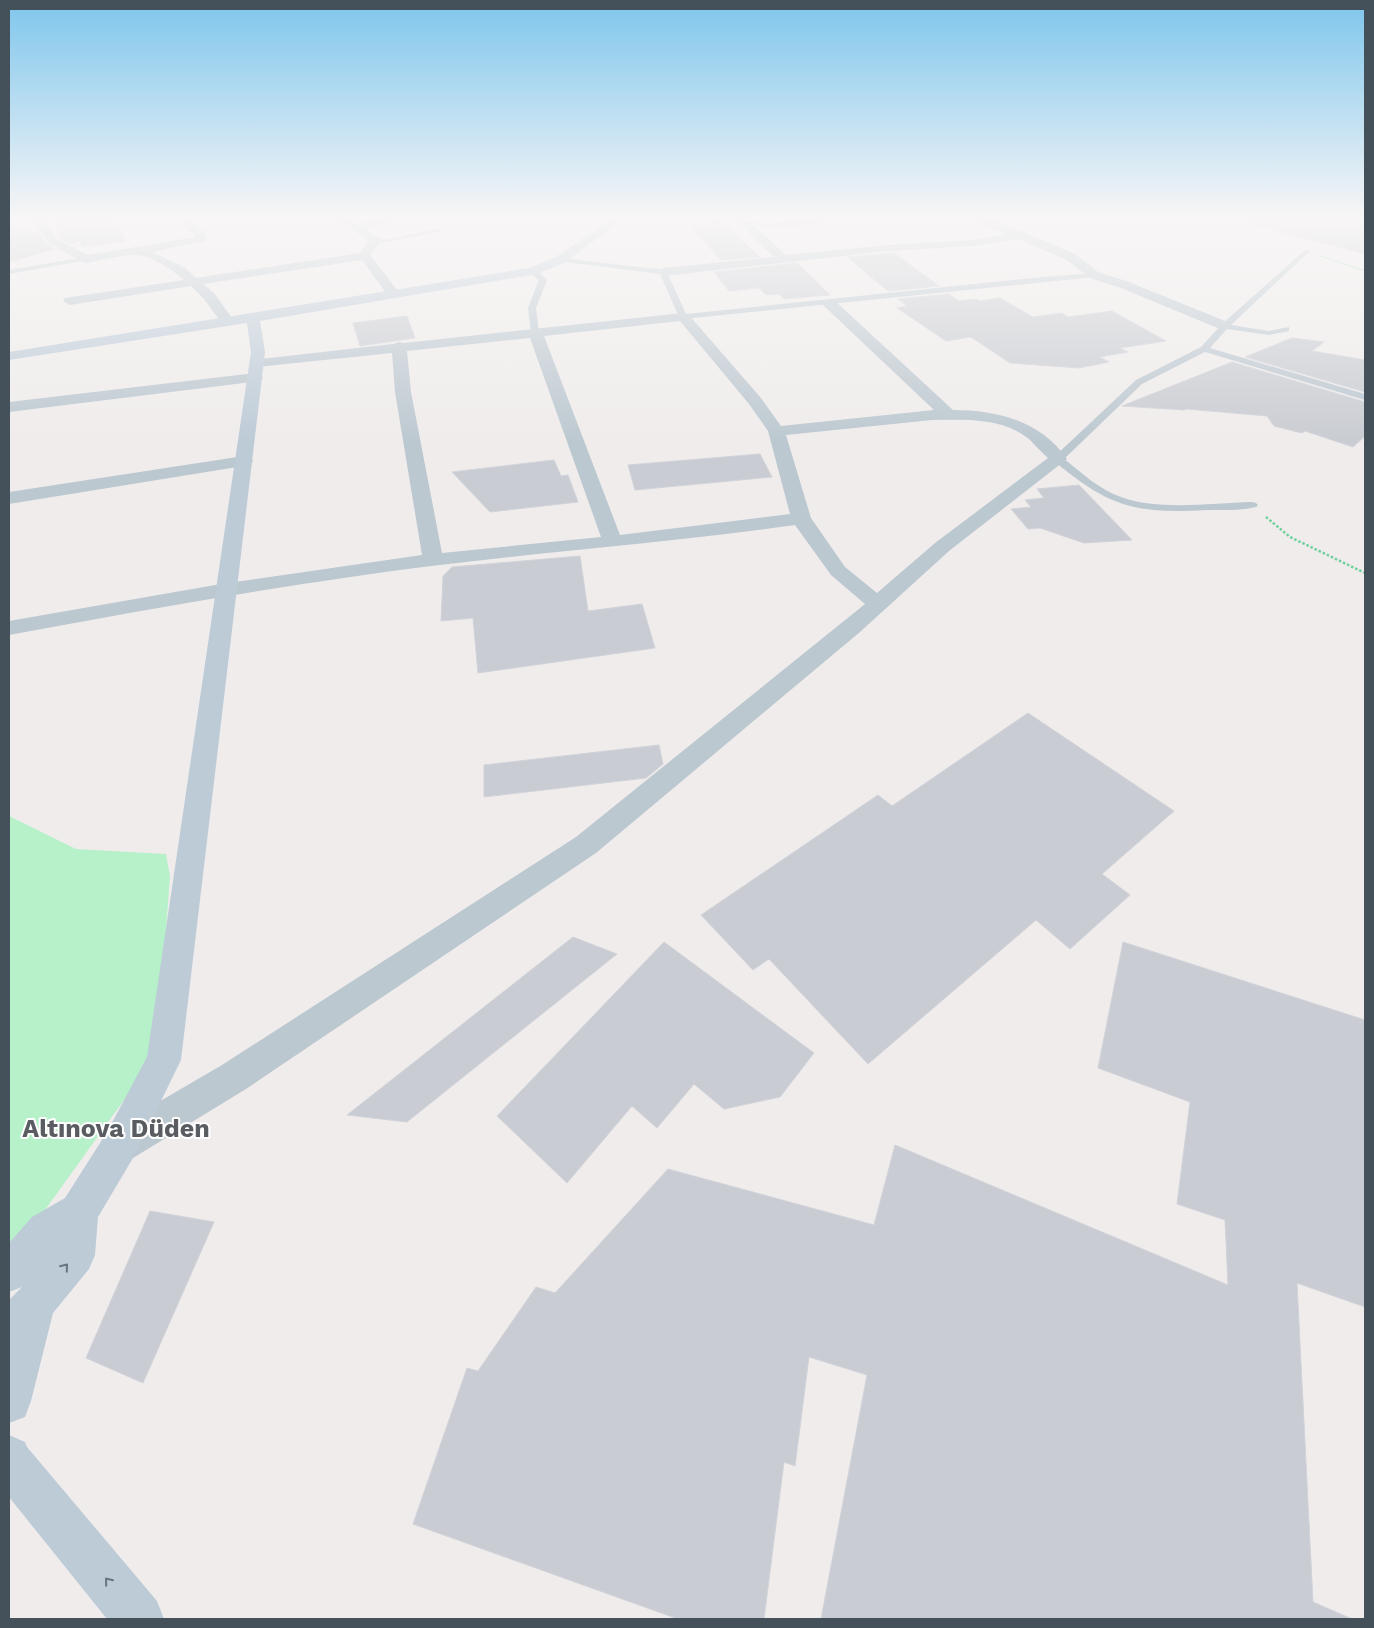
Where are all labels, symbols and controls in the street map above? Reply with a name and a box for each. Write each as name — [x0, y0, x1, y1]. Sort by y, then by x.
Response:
district label: Altınova Düden — [22, 1114, 210, 1143]
one-way arrow — [59, 1264, 68, 1273]
one-way arrow — [104, 1578, 113, 1587]

